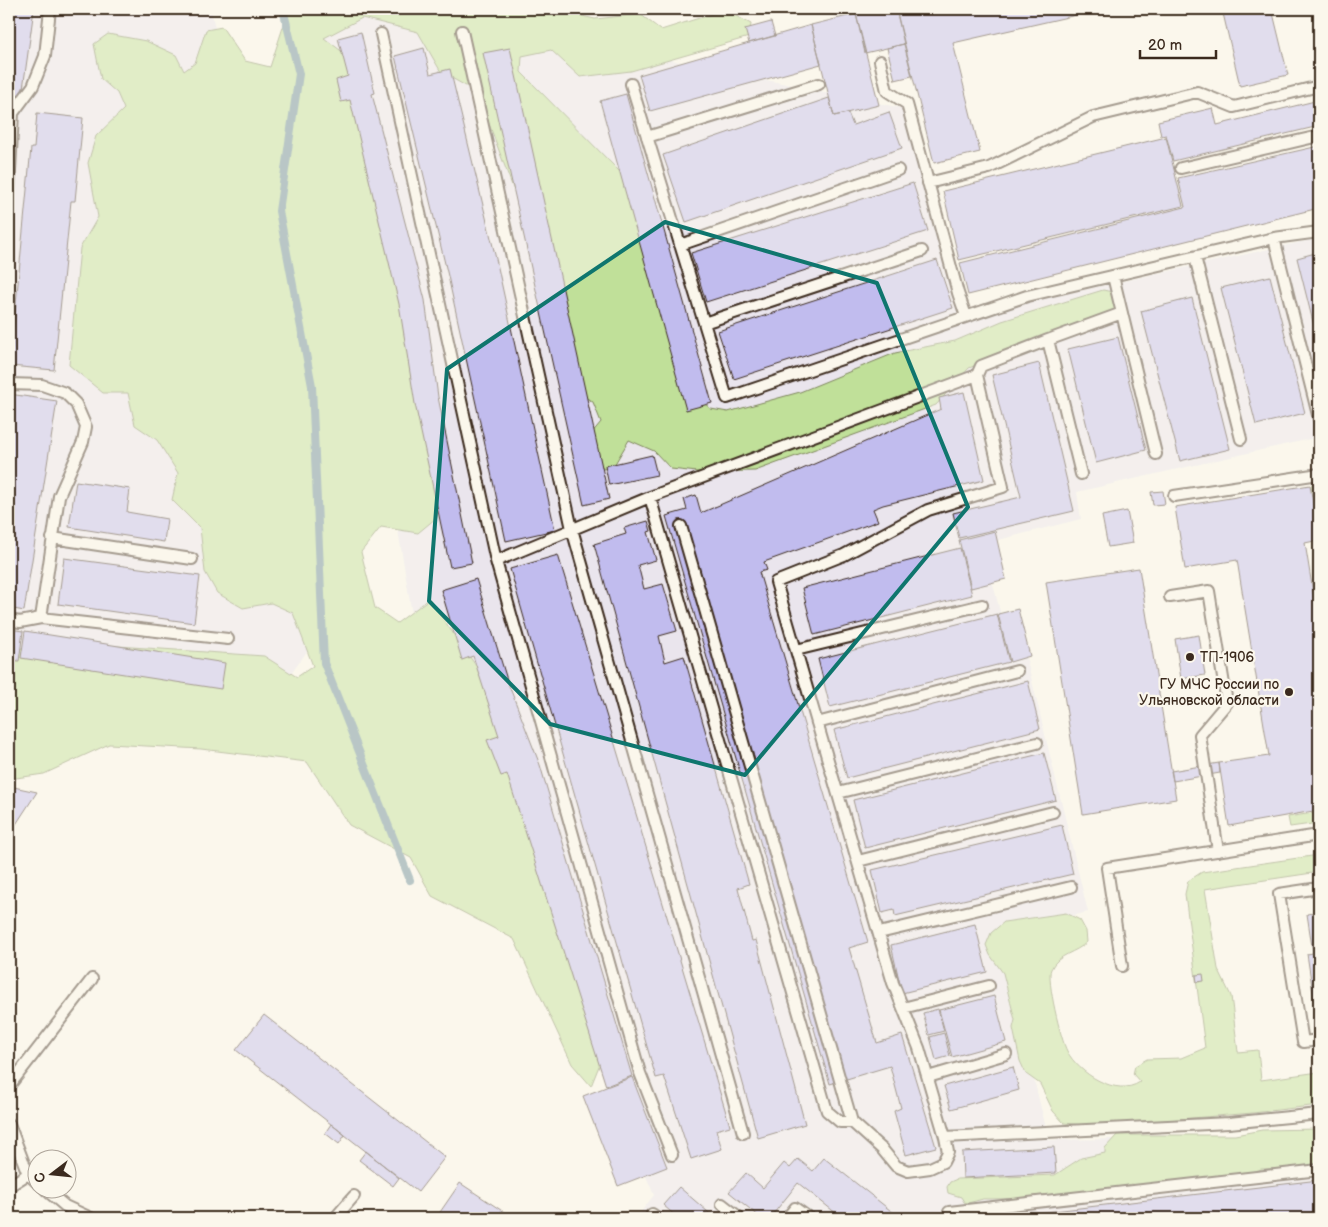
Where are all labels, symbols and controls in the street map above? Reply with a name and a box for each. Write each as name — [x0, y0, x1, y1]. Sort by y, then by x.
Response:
scale bar — [1140, 28, 1217, 60]
text: 20 m — [1148, 36, 1182, 55]
place label: ТП-1906 — [1200, 649, 1254, 666]
marker: ТП-1906 — [1184, 651, 1196, 663]
place label: ГУ МЧС России по Ульяновской области — [1139, 676, 1279, 709]
marker: ГУ МЧС России по Ульяновской области — [1283, 686, 1295, 698]
north arrow — [28, 1150, 78, 1200]
text: С — [30, 1170, 49, 1184]

